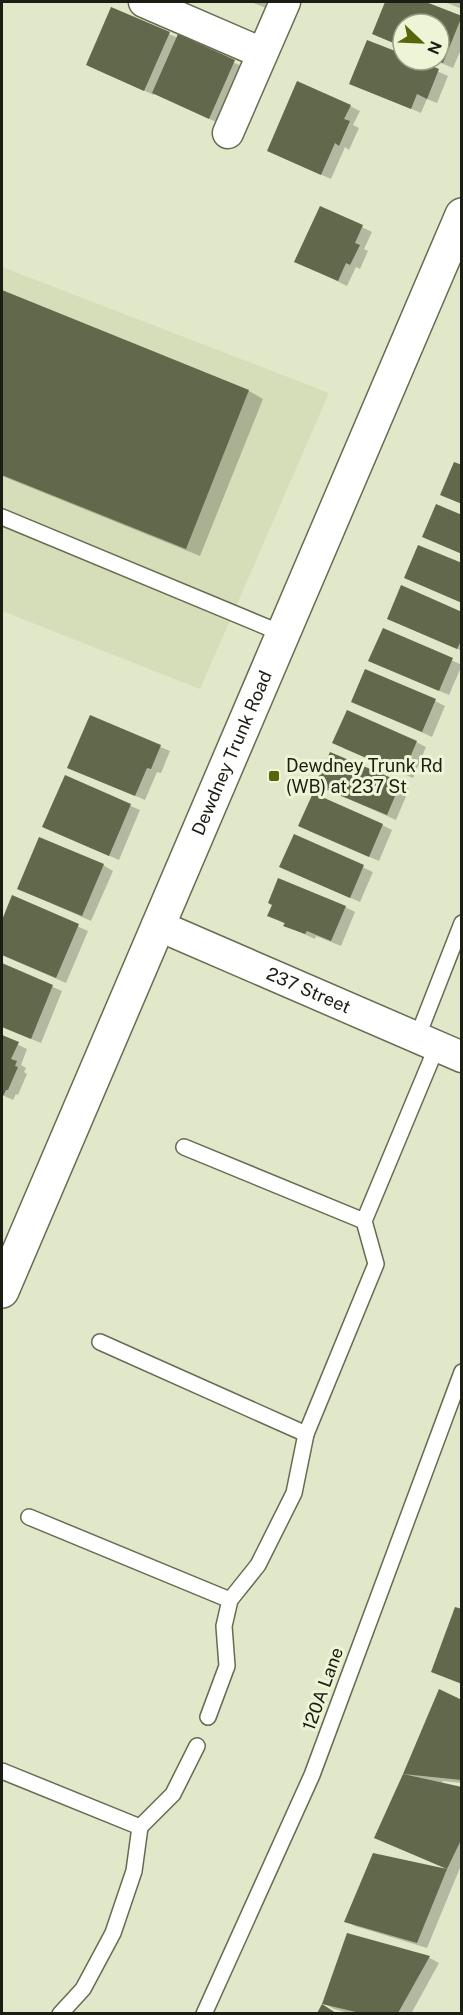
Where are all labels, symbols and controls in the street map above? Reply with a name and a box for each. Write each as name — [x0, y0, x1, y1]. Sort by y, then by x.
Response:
north arrow — [391, 12, 451, 72]
text: N — [423, 38, 446, 57]
street label: Dewdney Trunk Road — [187, 667, 276, 838]
place label: Dewdney Trunk Rd (WB) at 237 St — [286, 755, 443, 797]
marker: Dewdney Trunk Rd (WB) at 237 St — [267, 769, 281, 783]
street label: 237 Street — [263, 963, 354, 1017]
street label: 120A Lane — [298, 1644, 347, 1733]

